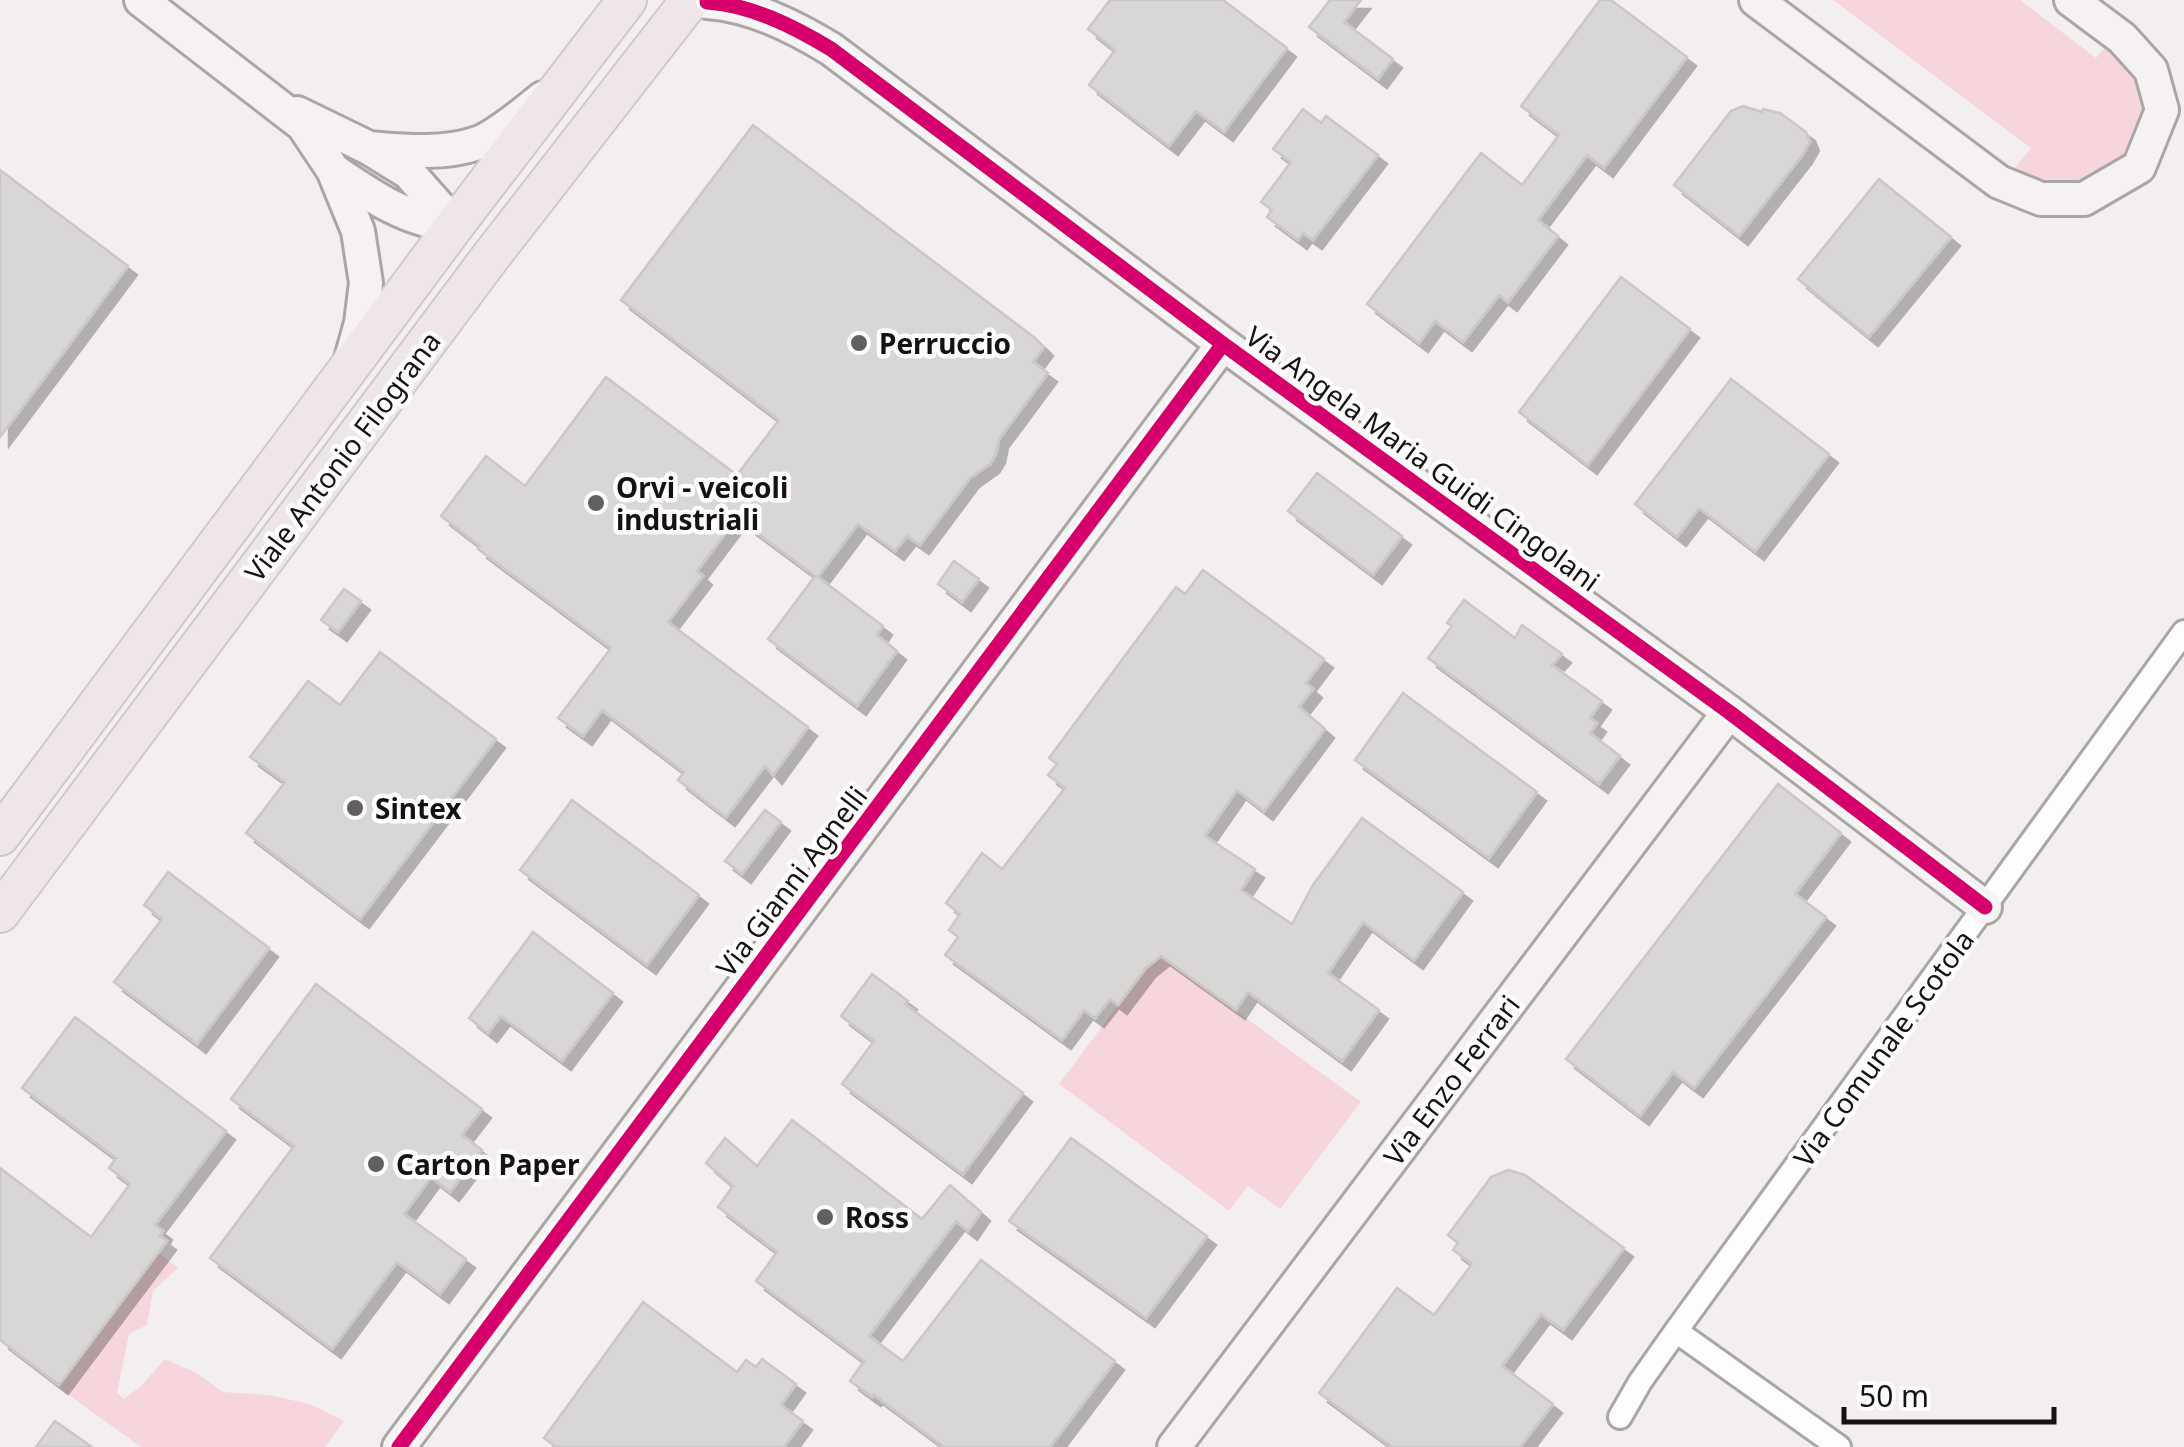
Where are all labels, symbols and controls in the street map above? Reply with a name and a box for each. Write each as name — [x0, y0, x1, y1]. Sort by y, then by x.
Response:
street label: Via Angela Maria Guidi Cingolani — [1238, 317, 1608, 599]
street label: Viale Antonio Filograna — [235, 323, 449, 589]
place label: Perruccio — [879, 324, 1011, 362]
marker: Perruccio — [848, 332, 870, 354]
place label: Orvi - veicoli industriali — [616, 468, 788, 538]
marker: Orvi - veicoli industriali — [585, 492, 607, 514]
street label: Via Gianni Agnelli — [707, 778, 875, 984]
place label: Sintex — [375, 789, 462, 827]
marker: Sintex — [344, 797, 366, 819]
street label: Via Comunale Scotola — [1784, 922, 1982, 1174]
street label: Via Enzo Ferrari — [1374, 987, 1528, 1173]
place label: Carton Paper — [396, 1145, 580, 1183]
marker: Carton Paper — [365, 1153, 387, 1175]
place label: Ross — [845, 1198, 909, 1236]
marker: Ross — [814, 1206, 836, 1228]
scale bar — [1844, 1362, 2054, 1424]
text: 50 m — [1859, 1375, 1929, 1416]

